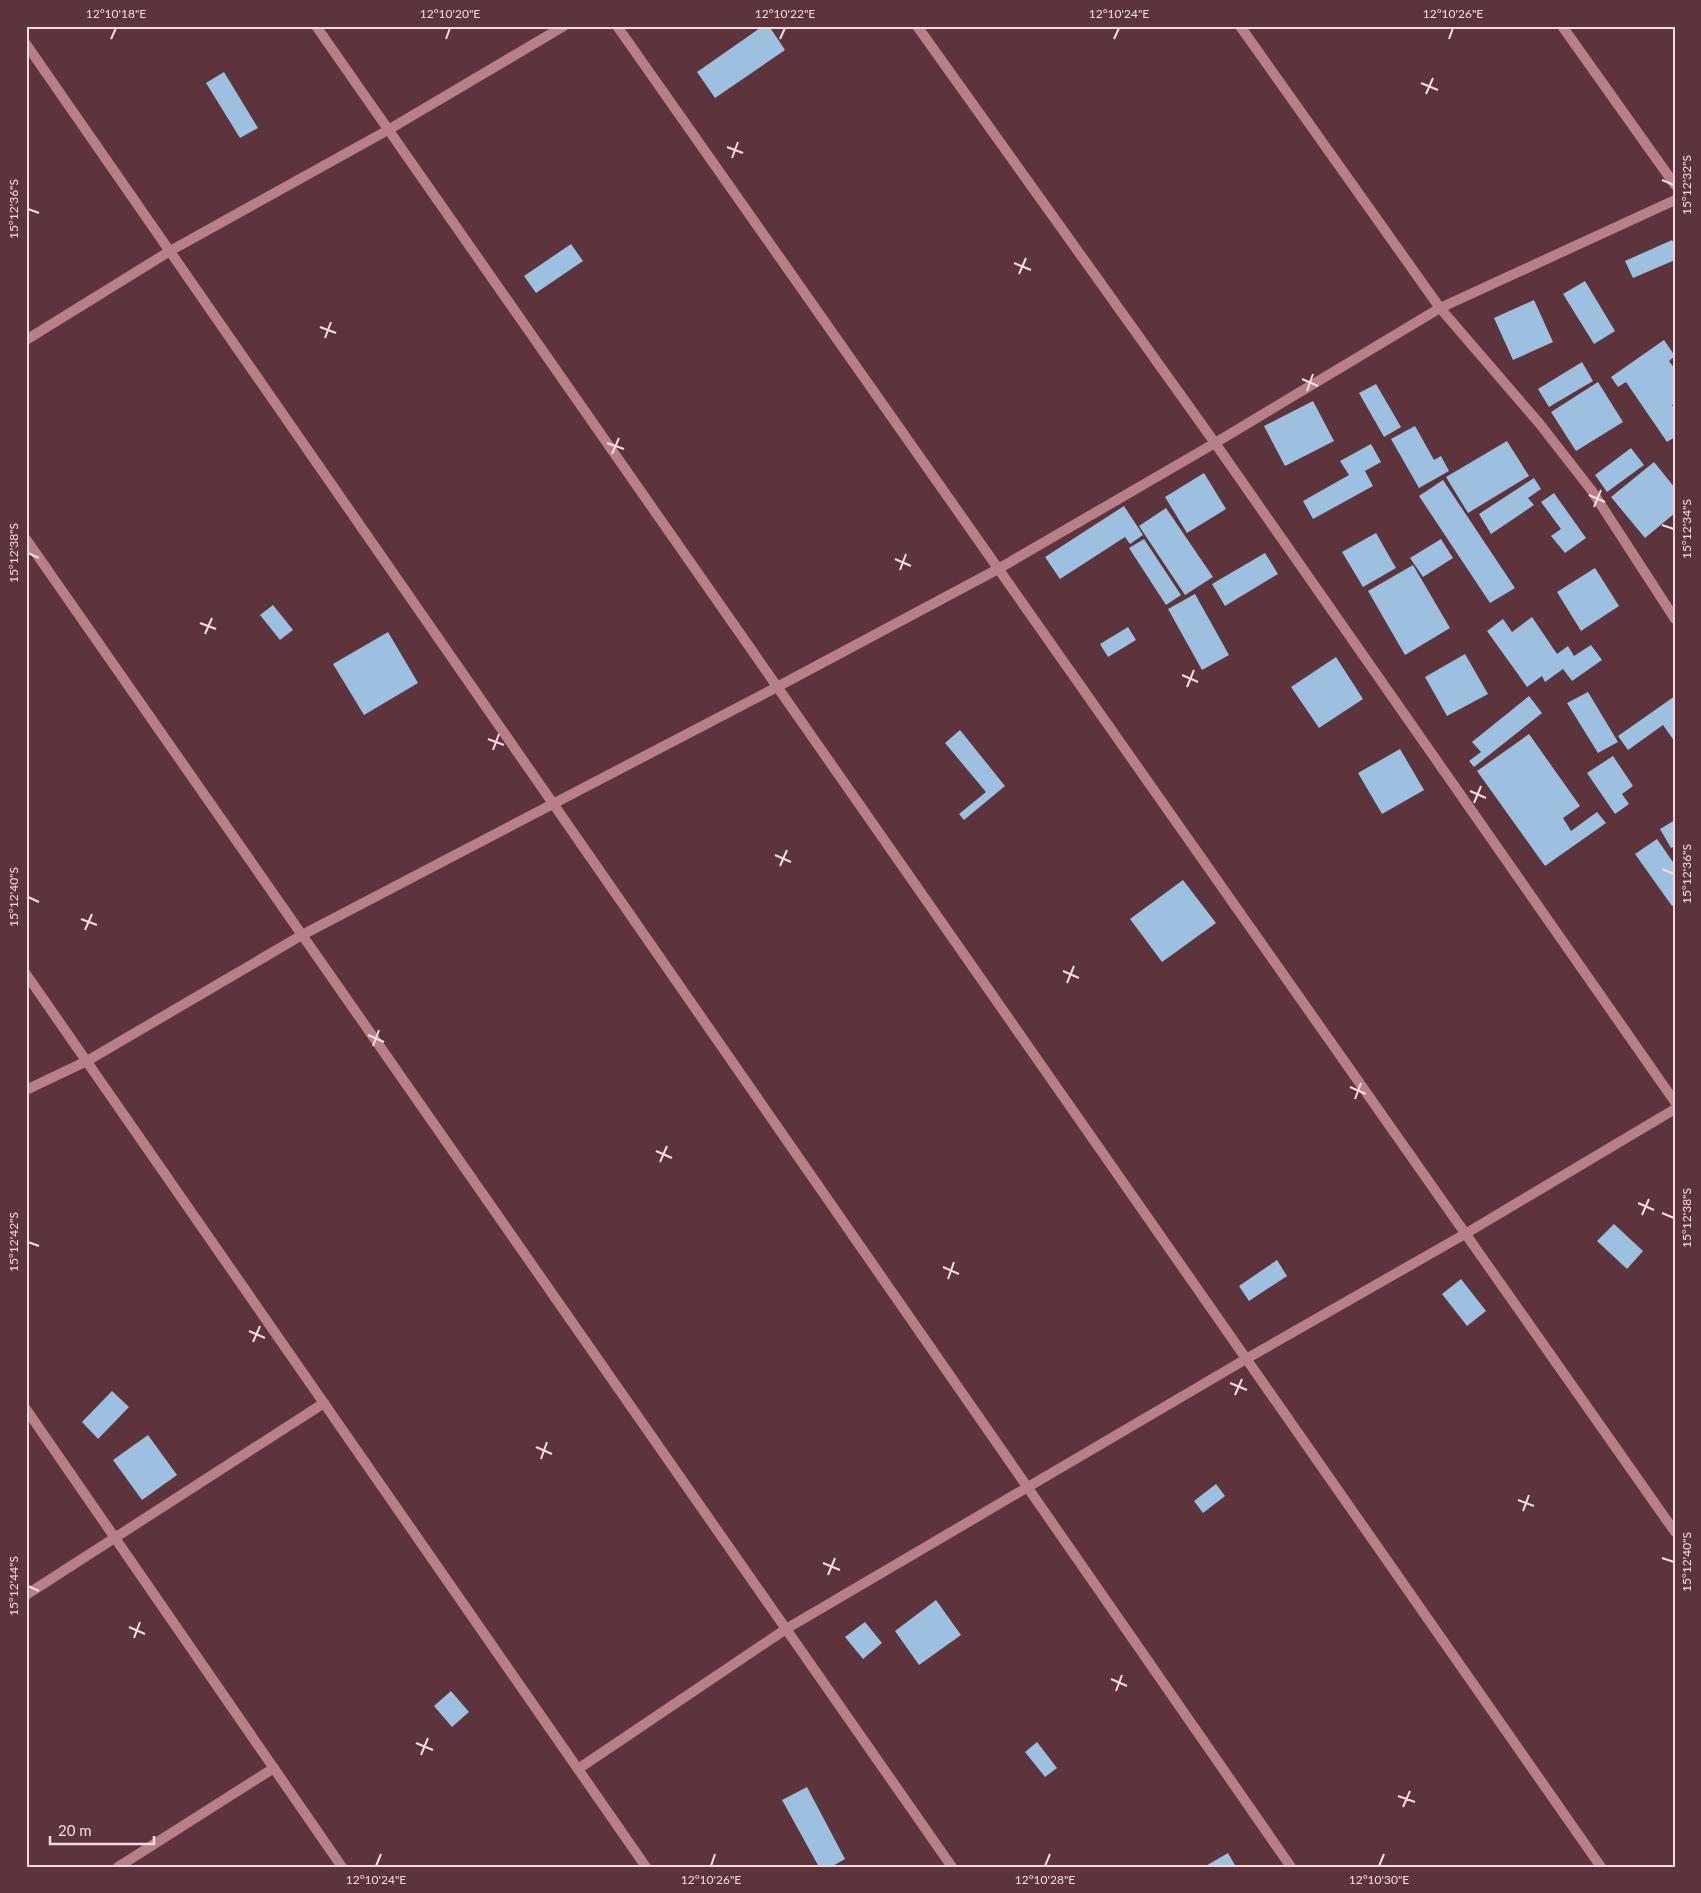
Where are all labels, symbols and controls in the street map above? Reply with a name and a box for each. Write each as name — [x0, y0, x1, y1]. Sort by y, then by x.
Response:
text: 12°10'18"E — [86, 6, 146, 21]
text: 12°10'20"E — [420, 6, 480, 21]
text: 12°10'22"E — [755, 6, 815, 21]
text: 12°10'24"E — [1089, 6, 1149, 21]
text: 12°10'26"E — [1423, 6, 1483, 21]
text: 15°12'32"S — [1679, 155, 1694, 215]
text: 15°12'36"S — [6, 179, 21, 239]
text: 15°12'34"S — [1679, 499, 1694, 559]
text: 15°12'38"S — [6, 523, 21, 583]
text: 15°12'36"S — [1679, 844, 1694, 904]
text: 15°12'40"S — [6, 867, 21, 927]
text: 15°12'38"S — [1679, 1188, 1694, 1248]
text: 15°12'42"S — [6, 1212, 21, 1272]
text: 15°12'40"S — [1679, 1532, 1694, 1592]
text: 15°12'44"S — [6, 1556, 21, 1616]
scale bar — [50, 1813, 154, 1845]
text: 20 m — [58, 1821, 92, 1839]
text: 12°10'24"E — [346, 1872, 406, 1887]
text: 12°10'26"E — [681, 1872, 741, 1887]
text: 12°10'28"E — [1015, 1872, 1075, 1887]
text: 12°10'30"E — [1349, 1872, 1409, 1887]

